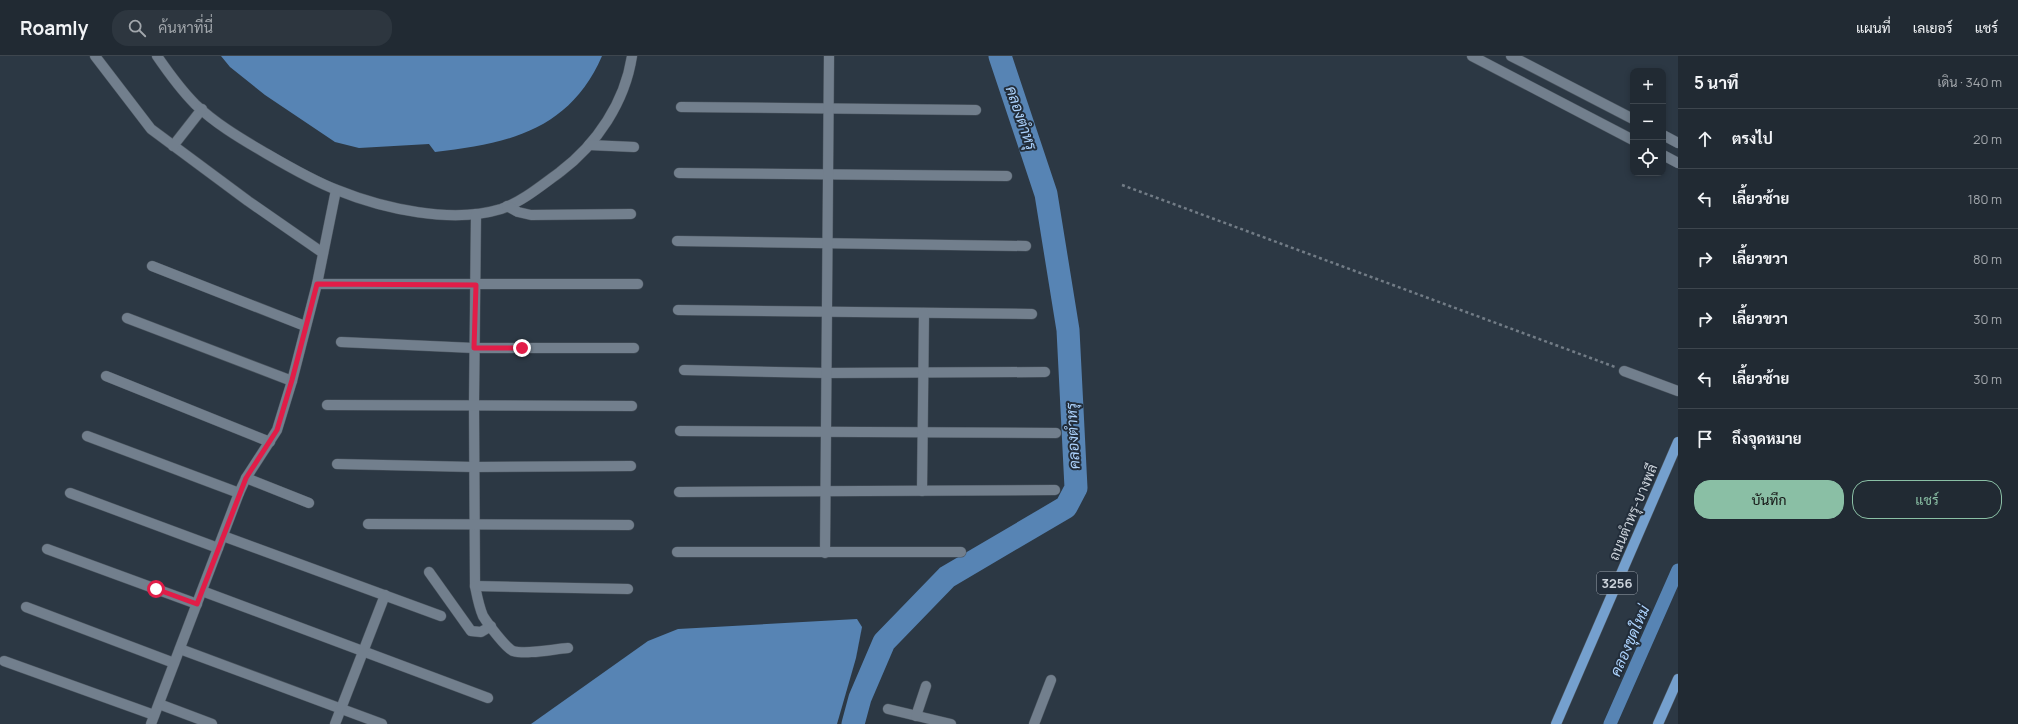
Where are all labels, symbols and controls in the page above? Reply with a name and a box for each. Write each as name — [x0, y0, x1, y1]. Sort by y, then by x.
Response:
search box — [112, 10, 392, 46]
text: Roamly — [20, 15, 88, 41]
icon: search — [126, 17, 148, 39]
text: ค้นหาที่นี่ — [158, 17, 213, 38]
text: แผนที่ — [1856, 18, 1891, 37]
text: เลเยอร์ — [1913, 18, 1953, 37]
text: แชร์ — [1975, 18, 1998, 37]
map controls — [1630, 68, 1666, 176]
button: + — [1630, 68, 1666, 104]
text: 5 นาที — [1694, 71, 1739, 94]
text: เดิน · 340 m — [1937, 73, 2002, 91]
water label: คลองตำหรุ — [1000, 83, 1042, 154]
button: − — [1630, 104, 1666, 140]
icon: ahead — [1694, 128, 1716, 150]
text: ตรงไป — [1732, 128, 1773, 149]
text: 20 m — [1973, 130, 2002, 148]
button: locate — [1630, 140, 1666, 176]
icon: left — [1694, 188, 1716, 210]
text: เลี้ยวซ้าย — [1732, 188, 1789, 209]
text: 180 m — [1968, 190, 2002, 208]
icon: right — [1694, 248, 1716, 270]
text: เลี้ยวขวา — [1732, 248, 1788, 269]
text: 80 m — [1973, 250, 2002, 268]
icon: right — [1694, 308, 1716, 330]
text: เลี้ยวขวา — [1732, 308, 1788, 329]
text: 30 m — [1973, 310, 2002, 328]
route end — [513, 339, 531, 357]
icon: left — [1694, 368, 1716, 390]
text: เลี้ยวซ้าย — [1732, 368, 1789, 389]
text: 30 m — [1973, 370, 2002, 388]
water label: คลองตำหรุ — [1060, 401, 1086, 470]
icon: arrive — [1694, 428, 1716, 450]
text: ถึงจุดหมาย — [1732, 428, 1802, 449]
street label: ถนนตำหรุ-บางพลี — [1604, 461, 1662, 563]
button: บันทึก — [1694, 480, 1844, 519]
button: แชร์ — [1852, 480, 2002, 519]
road number: 3256 — [1597, 572, 1637, 594]
route start — [147, 580, 165, 598]
water label: คลองขุดใหม่ — [1605, 601, 1656, 680]

